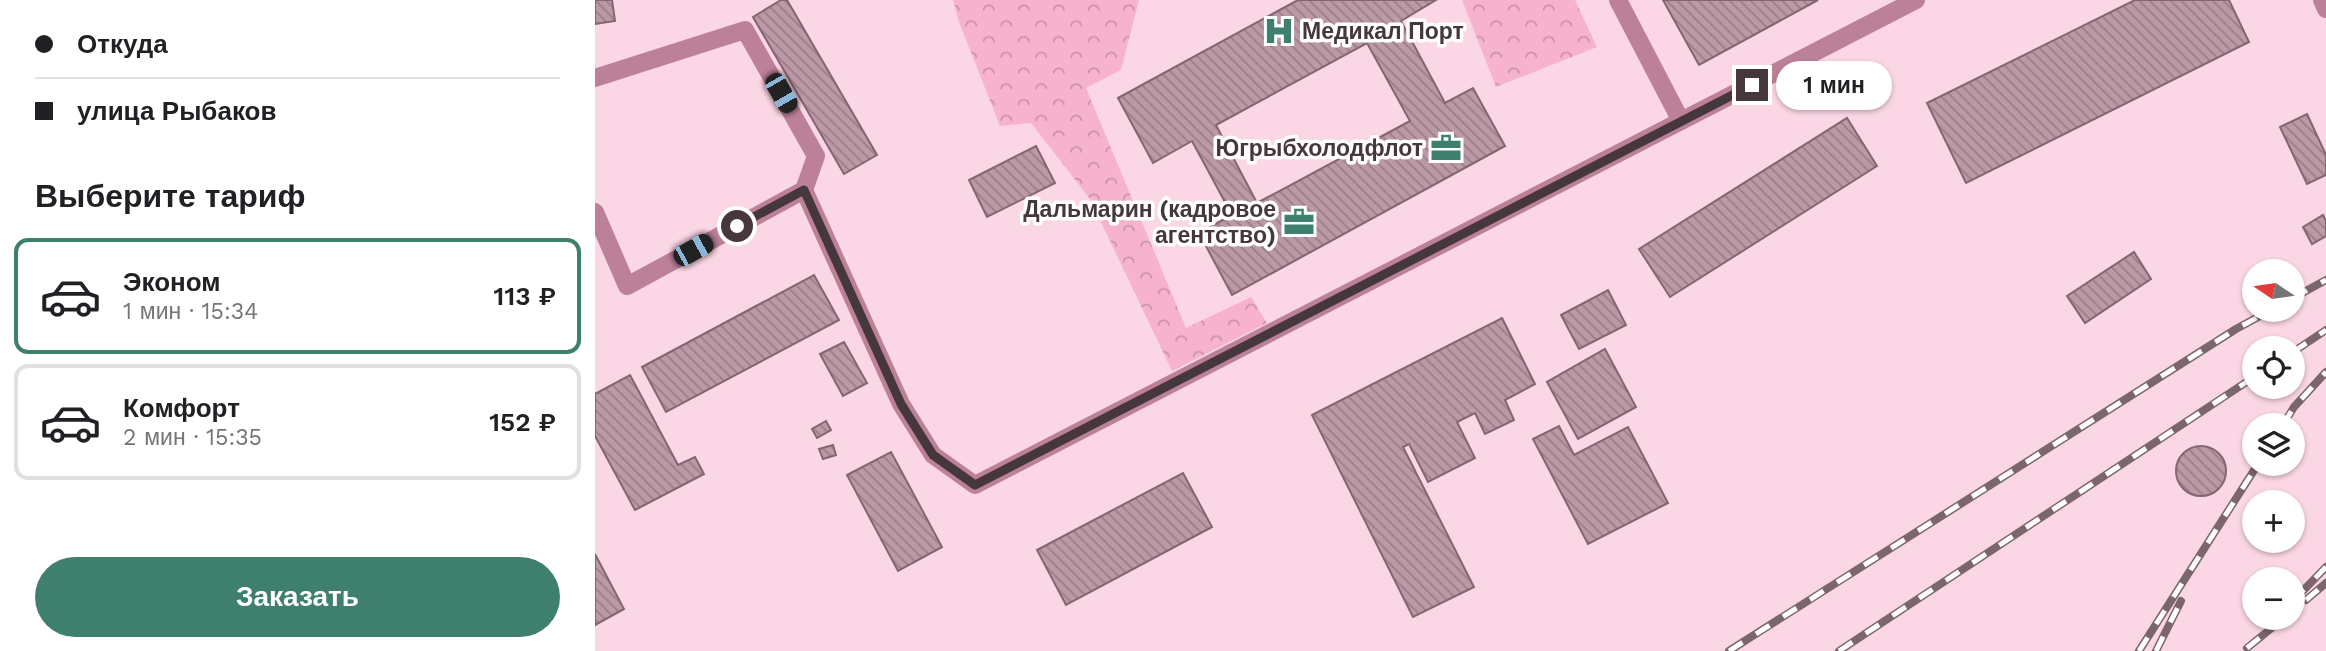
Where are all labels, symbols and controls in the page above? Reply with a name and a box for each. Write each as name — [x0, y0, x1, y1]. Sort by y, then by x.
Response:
hospital icon: Медикал Порт — [1262, 14, 1296, 48]
place label: Медикал Порт — [1302, 18, 1464, 45]
text: Откуда — [77, 29, 168, 59]
callout: 1 мин — [1777, 60, 1892, 110]
route end — [1736, 69, 1768, 101]
car — [762, 70, 801, 116]
text: 1 мин — [1803, 72, 1865, 99]
text: улица Рыбаков — [77, 96, 276, 126]
office icon: Югрыбхолодфлот — [1429, 131, 1463, 165]
place label: Югрыбхолодфлот — [1215, 135, 1423, 162]
text: Выберите тариф — [35, 177, 306, 215]
place label: Дальмарин (кадровое агентство) — [1023, 196, 1276, 249]
office icon: Дальмарин (кадровое агентство) — [1282, 205, 1316, 239]
route start — [721, 210, 753, 242]
car — [670, 231, 717, 269]
north arrow — [2242, 259, 2305, 322]
map controls — [2242, 259, 2305, 630]
icon: car — [39, 265, 102, 328]
text: Эконом — [123, 267, 221, 297]
text: 113 ₽ — [494, 281, 556, 311]
text: 1 мин · 15:34 — [123, 298, 258, 325]
button: locate — [2242, 336, 2305, 399]
icon: car — [39, 391, 102, 454]
text: Комфорт — [123, 393, 240, 423]
text: 152 ₽ — [489, 407, 556, 437]
button: layers — [2242, 413, 2305, 476]
text: 2 мин · 15:35 — [123, 424, 262, 451]
button: + — [2242, 490, 2305, 553]
button: Заказать — [35, 557, 560, 637]
button: − — [2242, 567, 2305, 630]

